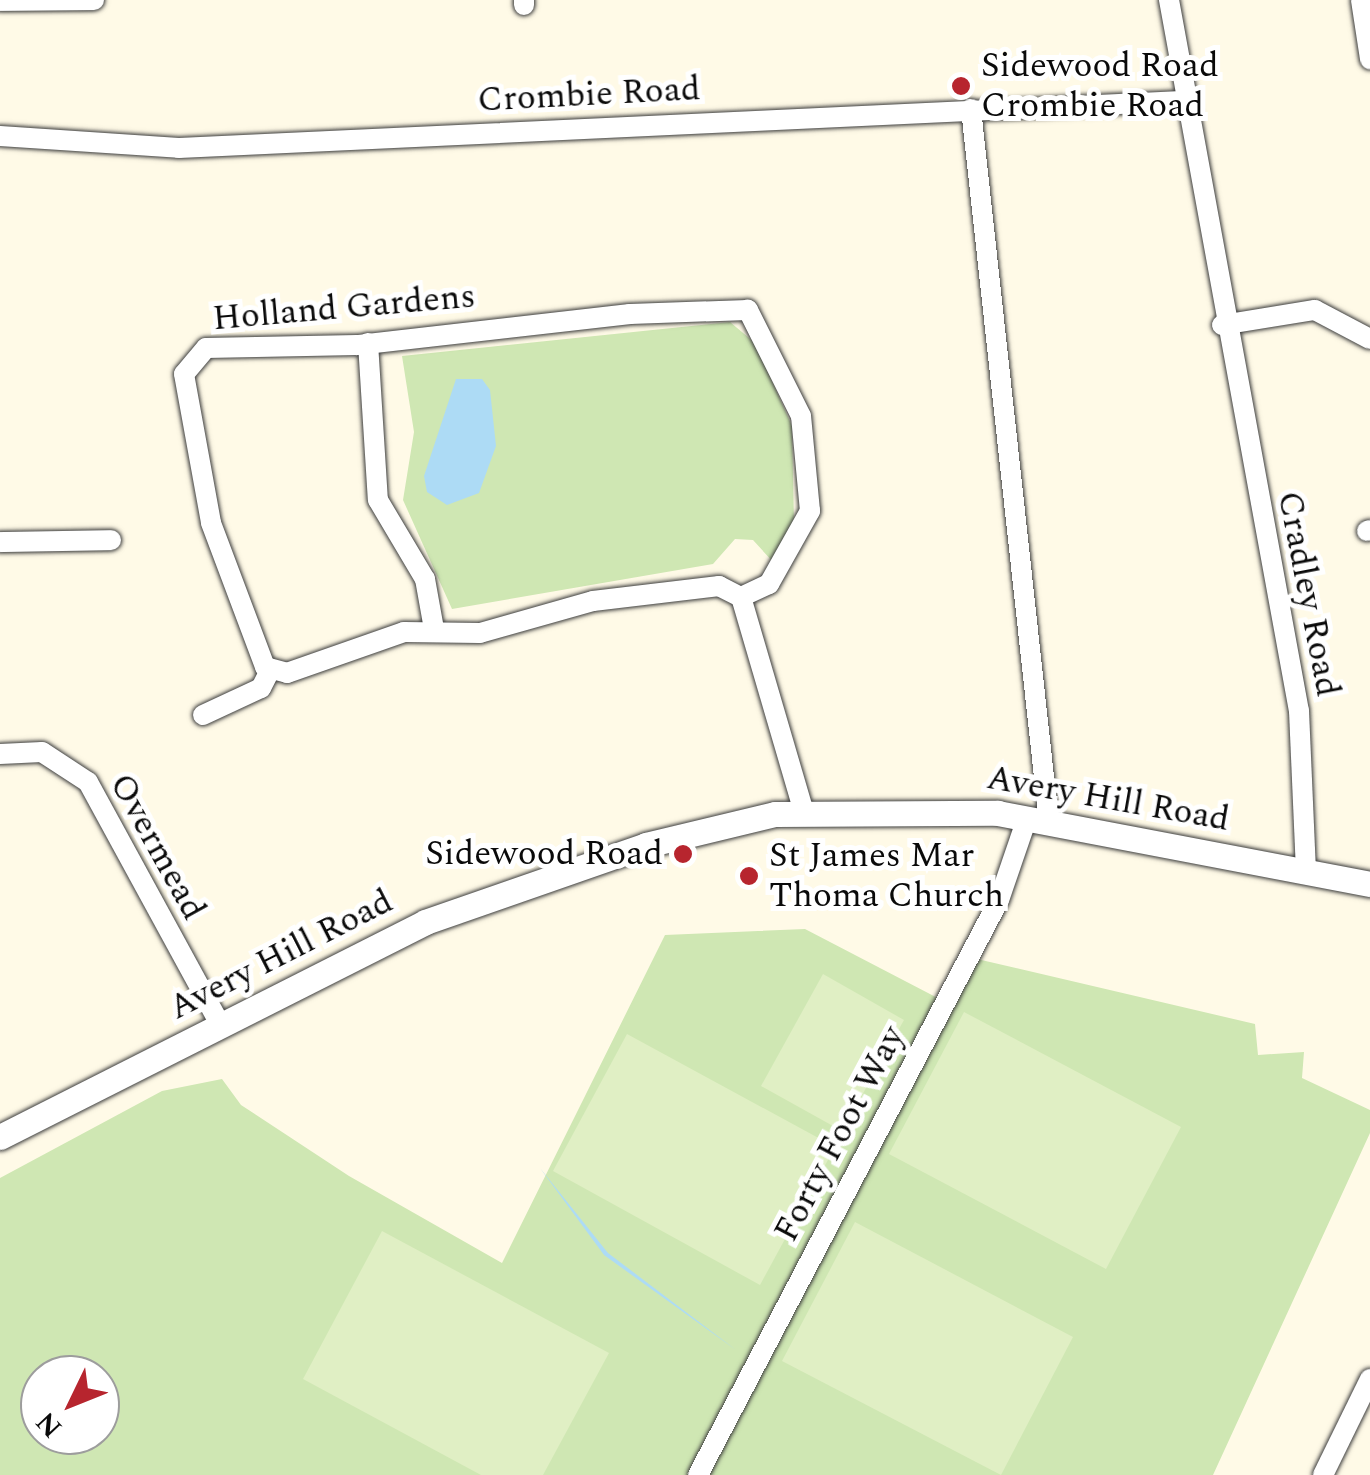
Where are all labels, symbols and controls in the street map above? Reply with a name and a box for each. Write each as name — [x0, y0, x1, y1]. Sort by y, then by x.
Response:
place label: Sidewood Road Crombie Road — [981, 45, 1219, 127]
street label: Crombie Road — [477, 68, 701, 122]
marker: Sidewood Road Crombie Road — [950, 75, 972, 97]
street label: Holland Gardens — [211, 276, 477, 340]
street label: Cradley Road — [1268, 488, 1348, 700]
street label: Avery Hill Road — [983, 757, 1233, 841]
street label: Overmead — [100, 767, 214, 927]
place label: Sidewood Road — [425, 833, 663, 875]
place label: St James Mar Thoma Church — [769, 835, 1004, 917]
marker: Sidewood Road — [672, 843, 694, 865]
marker: St James Mar Thoma Church — [738, 865, 760, 887]
street label: Avery Hill Road — [162, 881, 400, 1029]
street label: Forty Foot Way — [766, 1019, 914, 1249]
north arrow — [20, 1355, 120, 1455]
text: N — [26, 1401, 73, 1447]

